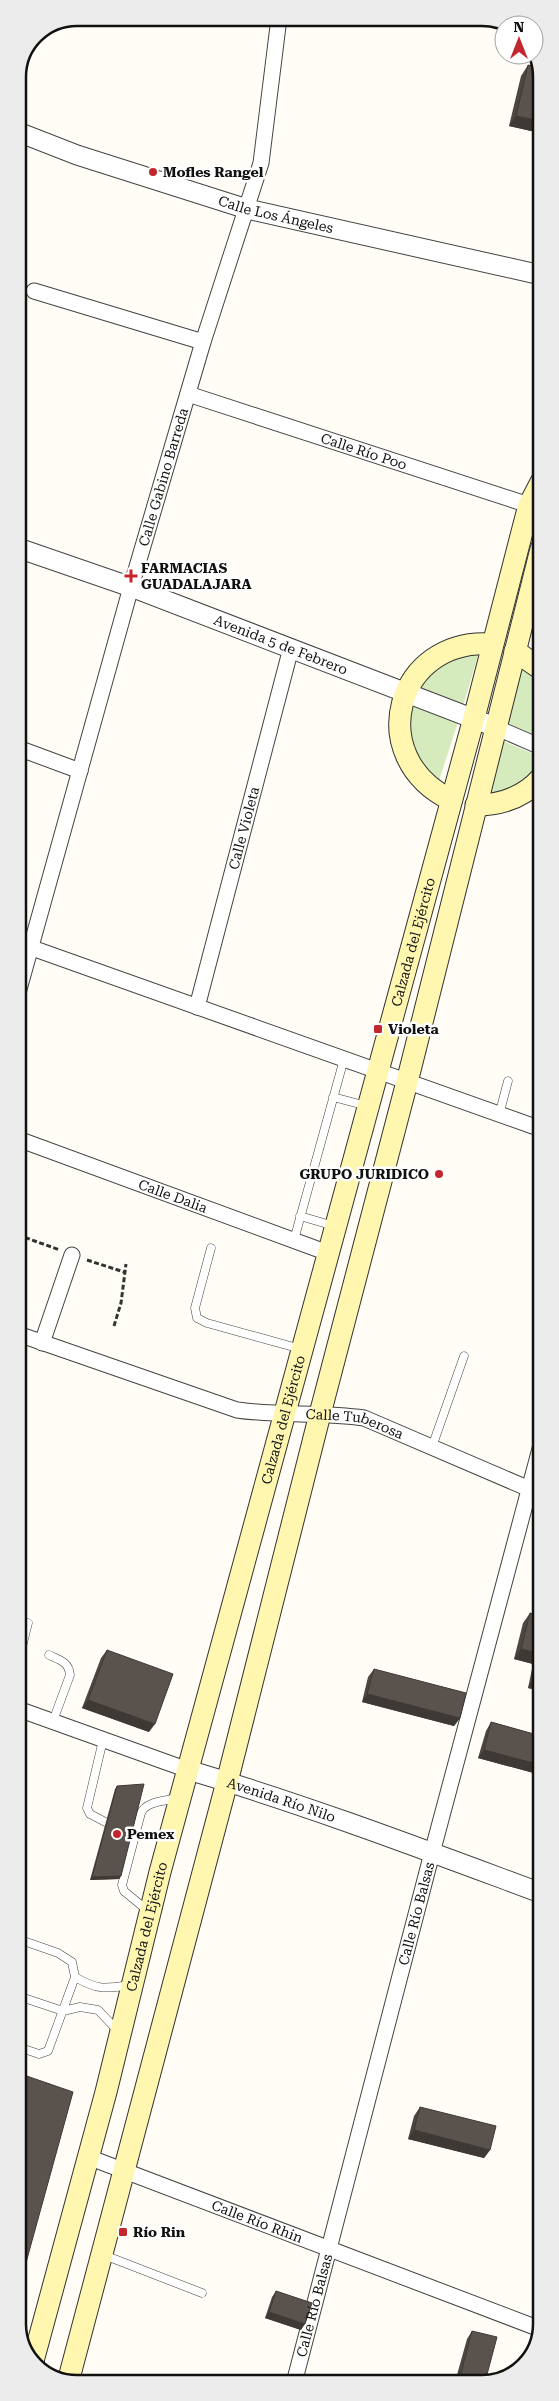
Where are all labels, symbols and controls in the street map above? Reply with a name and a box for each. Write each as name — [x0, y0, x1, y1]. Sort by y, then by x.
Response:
north arrow — [494, 15, 544, 65]
text: N — [514, 19, 525, 35]
place label: Mofles Rangel — [163, 164, 264, 180]
marker: Mofles Rangel — [147, 166, 159, 178]
street label: Calle Los Ángeles — [216, 192, 335, 236]
street label: Calle Gabino Barreda — [135, 406, 191, 548]
street label: Calle Río Poo — [319, 430, 409, 473]
place label: FARMACIAS GUADALAJARA — [141, 560, 252, 592]
marker: FARMACIAS GUADALAJARA — [125, 570, 137, 582]
street label: Avenida 5 de Febrero — [212, 612, 350, 678]
street label: Calle Violeta — [225, 784, 262, 871]
street label: Calzada del Ejército — [388, 876, 438, 1008]
place label: Violeta — [388, 1021, 439, 1037]
marker: Violeta — [372, 1023, 384, 1035]
place label: GRUPO JURIDICO — [299, 1166, 429, 1182]
marker: GRUPO JURIDICO — [433, 1168, 445, 1180]
street label: Calle Dalia — [136, 1176, 210, 1216]
street label: Calzada del Ejército — [258, 1353, 308, 1486]
street label: Calle Tuberosa — [305, 1406, 406, 1442]
street label: Avenida Río Nilo — [225, 1774, 338, 1825]
place label: Pemex — [127, 1826, 175, 1842]
marker: Pemex — [111, 1828, 123, 1840]
street label: Calzada del Ejército — [123, 1860, 170, 1993]
street label: Calle Río Balsas — [395, 1860, 437, 1967]
street label: Calle Río Rhin — [209, 2197, 305, 2246]
place label: Río Rin — [133, 2224, 186, 2240]
marker: Río Rin — [117, 2226, 129, 2238]
street label: Calle Río Balsas — [293, 2252, 335, 2359]

